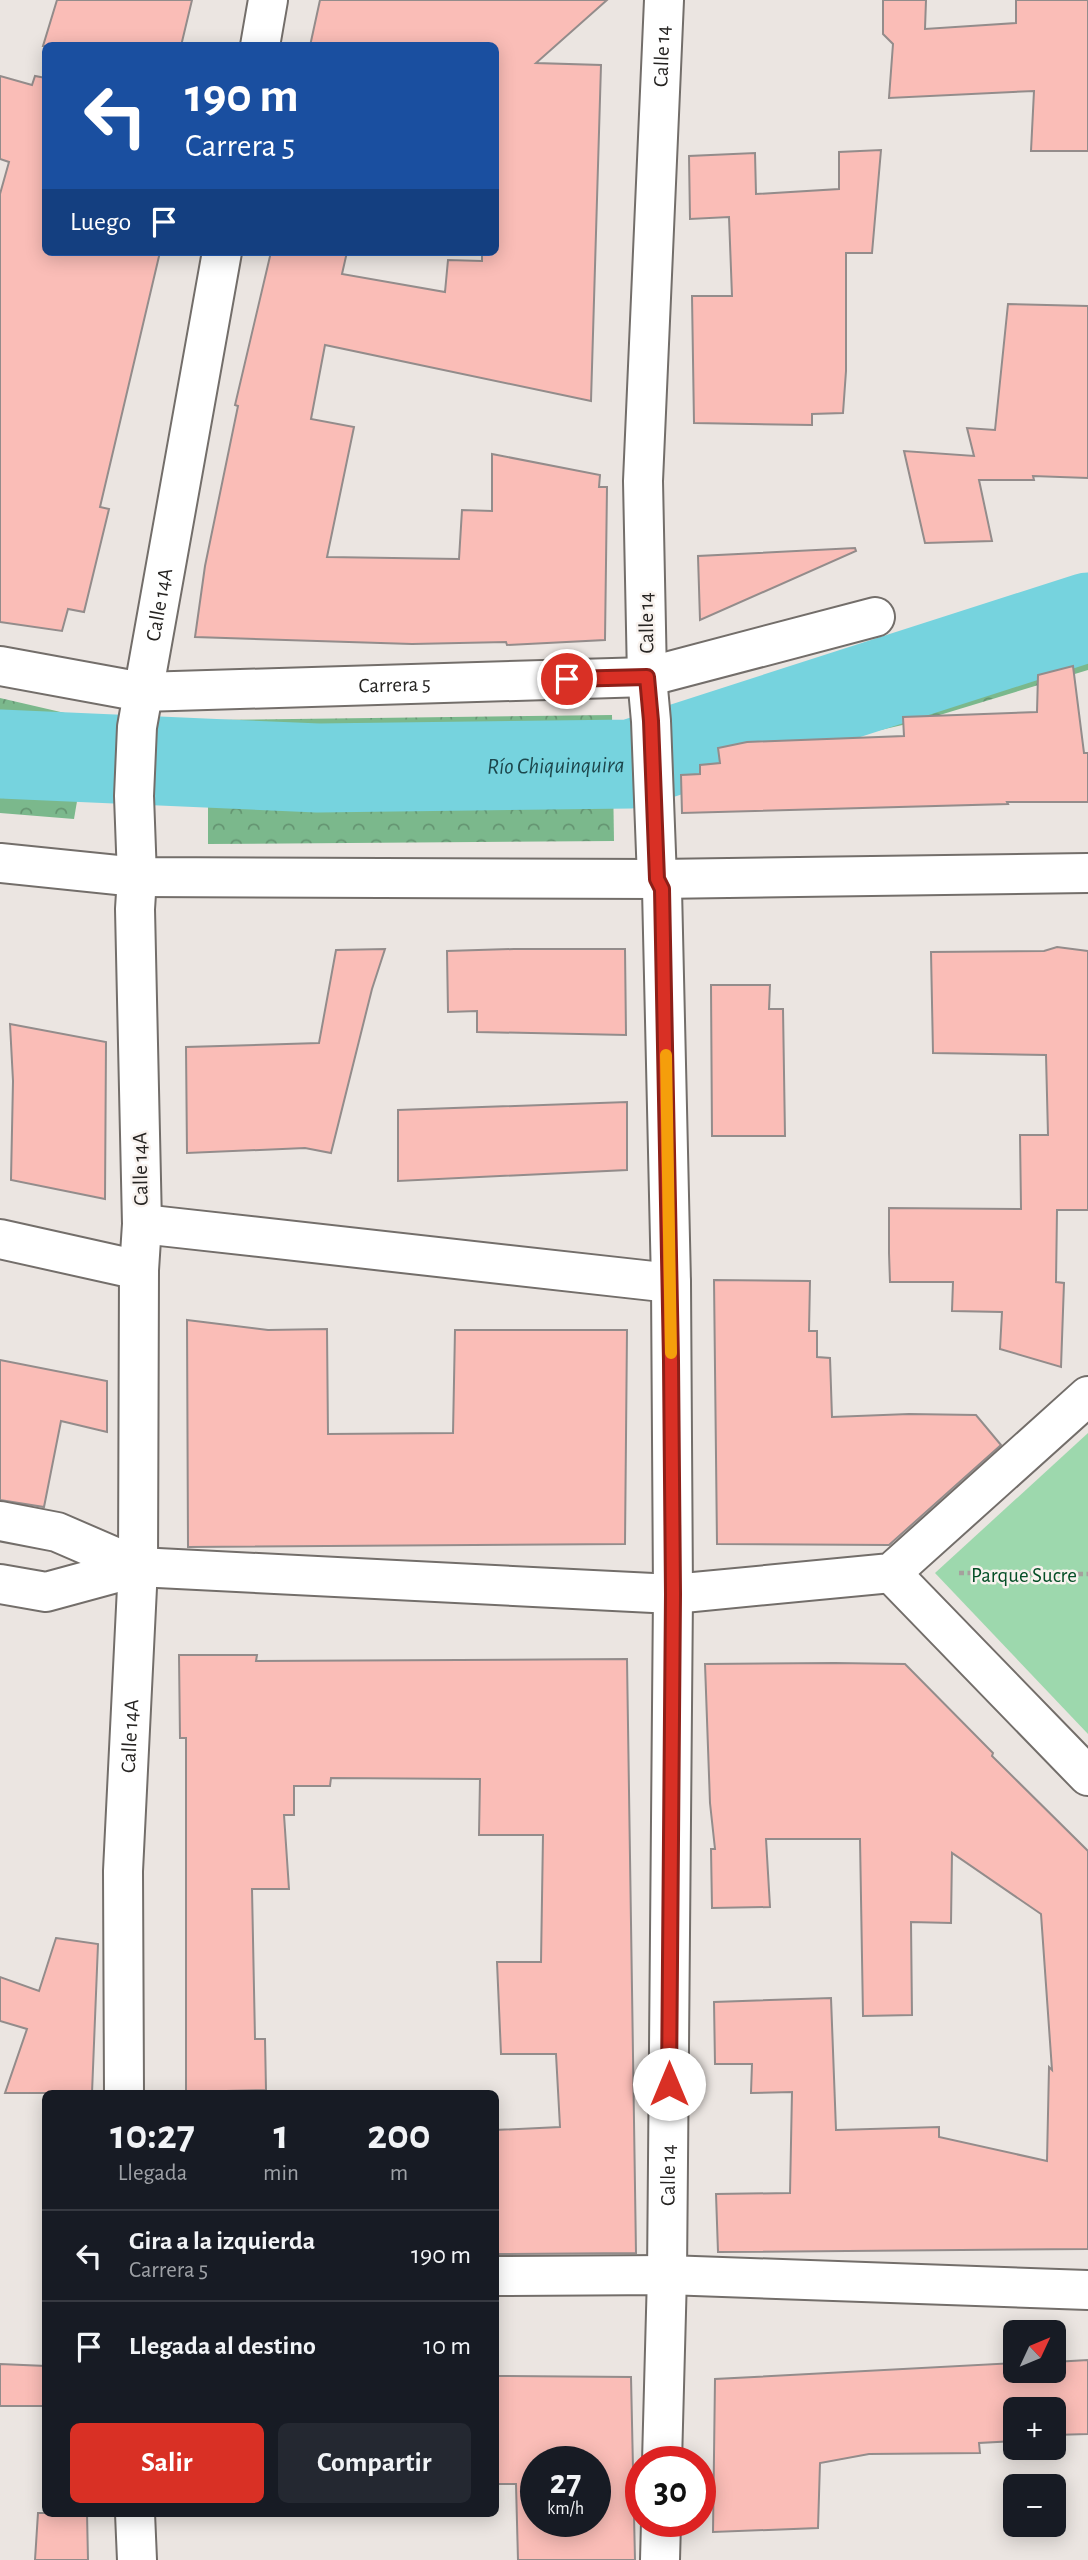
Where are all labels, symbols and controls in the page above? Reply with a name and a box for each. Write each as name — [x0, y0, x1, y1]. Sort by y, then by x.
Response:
street label: Calle 14 — [650, 25, 674, 87]
icon: left — [70, 70, 161, 161]
text: 190 m — [185, 72, 299, 121]
text: Carrera 5 — [185, 130, 295, 162]
icon: arrive — [145, 203, 183, 241]
text: Luego — [70, 209, 131, 235]
street label: Calle 14A — [143, 567, 176, 643]
street label: Calle 14 — [635, 592, 658, 654]
pin — [537, 649, 597, 709]
icon: arrive — [548, 660, 586, 698]
street label: Carrera 5 — [358, 673, 431, 697]
water label: Río Chiquinquira — [487, 754, 625, 779]
street label: Calle 14A — [129, 1132, 152, 1206]
park label: Parque Sucre — [971, 1565, 1077, 1586]
street label: Calle 14A — [118, 1699, 142, 1773]
position arrow — [632, 2047, 706, 2121]
text: 10:27 — [110, 2114, 195, 2156]
text: 1 — [273, 2114, 289, 2156]
text: 200 — [367, 2114, 431, 2156]
street label: Calle 14 — [658, 2144, 679, 2206]
text: Llegada — [118, 2162, 187, 2185]
text: min — [263, 2162, 299, 2185]
text: m — [390, 2162, 408, 2185]
text: Gira a la izquierda — [129, 2228, 315, 2254]
icon: left — [70, 2237, 108, 2275]
text: 190 m — [411, 2242, 471, 2268]
text: Carrera 5 — [129, 2259, 208, 2282]
north arrow — [1003, 2320, 1066, 2384]
map controls — [1003, 2320, 1066, 2537]
icon: arrive — [70, 2328, 108, 2366]
text: Llegada al destino — [129, 2333, 316, 2359]
text: 10 m — [423, 2333, 471, 2359]
button: + — [1003, 2397, 1066, 2460]
button: Salir — [70, 2423, 264, 2503]
button: Compartir — [278, 2423, 471, 2503]
speed limit sign: 30 — [625, 2446, 716, 2537]
text: 27 — [550, 2465, 581, 2500]
button: − — [1003, 2474, 1066, 2537]
text: km/h — [547, 2500, 584, 2518]

